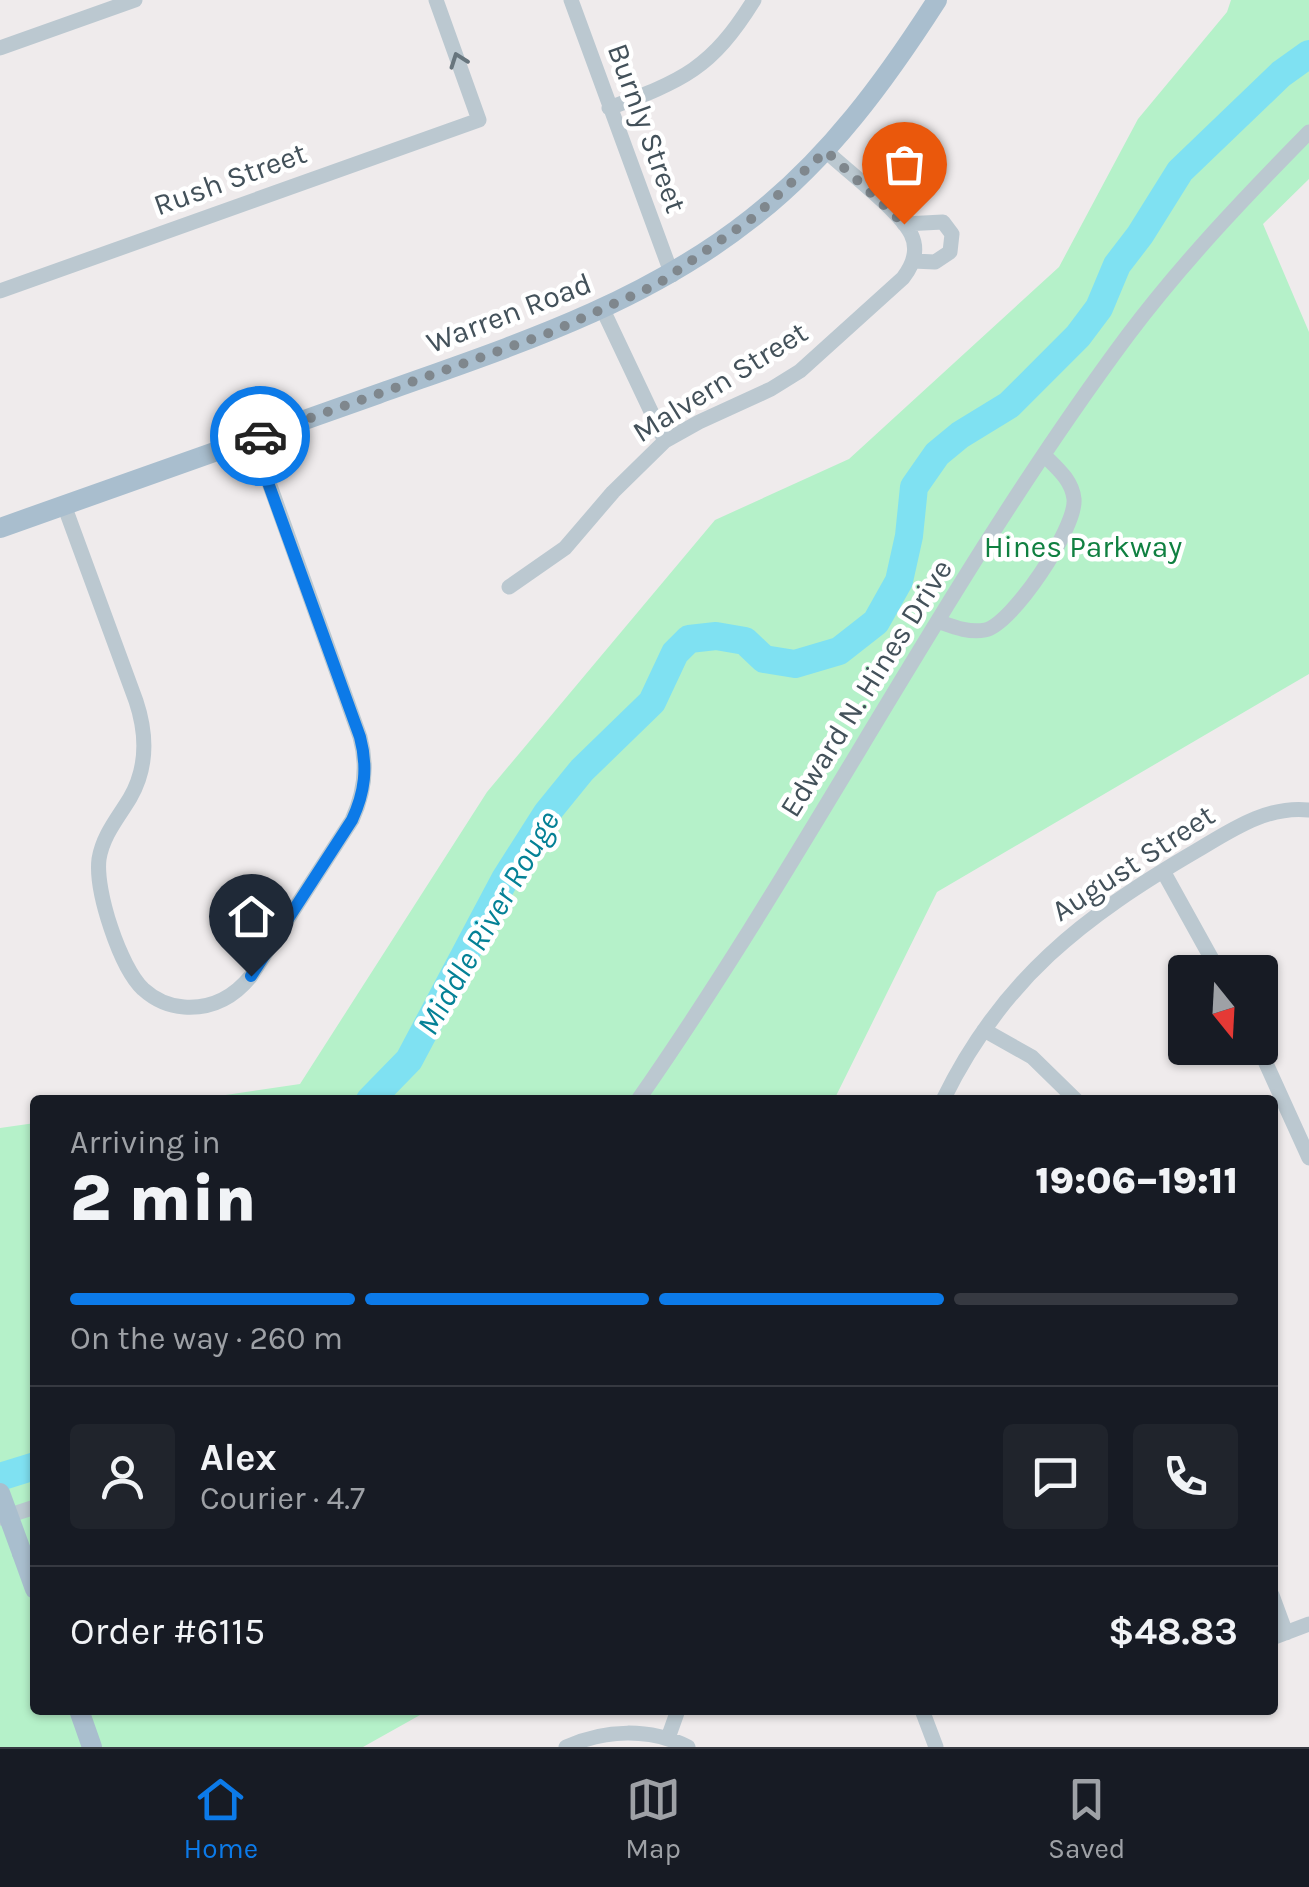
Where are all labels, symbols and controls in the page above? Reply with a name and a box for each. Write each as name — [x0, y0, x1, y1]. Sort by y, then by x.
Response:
street label: Burnly Street — [600, 38, 694, 218]
one-way arrow — [449, 52, 470, 69]
pin — [862, 122, 947, 225]
street label: Rush Street — [149, 135, 311, 223]
icon: bag — [877, 137, 932, 192]
street label: Warren Road — [421, 265, 597, 361]
street label: Malvern Street — [626, 314, 814, 450]
courier — [210, 386, 310, 486]
icon: car — [233, 409, 288, 464]
park label: Hines Parkway — [984, 529, 1182, 565]
street label: Edward N. Hines Drive — [772, 552, 960, 824]
street label: August Street — [1045, 797, 1221, 929]
water label: Middle River Rouge — [409, 804, 567, 1041]
pin — [209, 874, 294, 977]
icon: home — [224, 889, 279, 944]
north arrow — [1168, 955, 1278, 1065]
map controls — [1168, 955, 1278, 1065]
text: Arriving in — [70, 1124, 221, 1161]
text: 19:06–19:11 — [1035, 1158, 1238, 1203]
text: 2 min — [70, 1160, 256, 1236]
text: On the way · 260 m — [70, 1320, 343, 1357]
button: person — [70, 1424, 175, 1529]
button: chat — [1003, 1424, 1108, 1529]
button: phone — [1133, 1424, 1238, 1529]
text: Alex — [200, 1435, 277, 1480]
text: Courier · 4.7 — [200, 1480, 365, 1517]
text: Order #6115 — [70, 1609, 265, 1654]
text: $48.83 — [1108, 1609, 1238, 1654]
tab: Home — [184, 1772, 258, 1865]
tab: Map — [625, 1772, 681, 1865]
tab: Saved — [1048, 1772, 1125, 1865]

